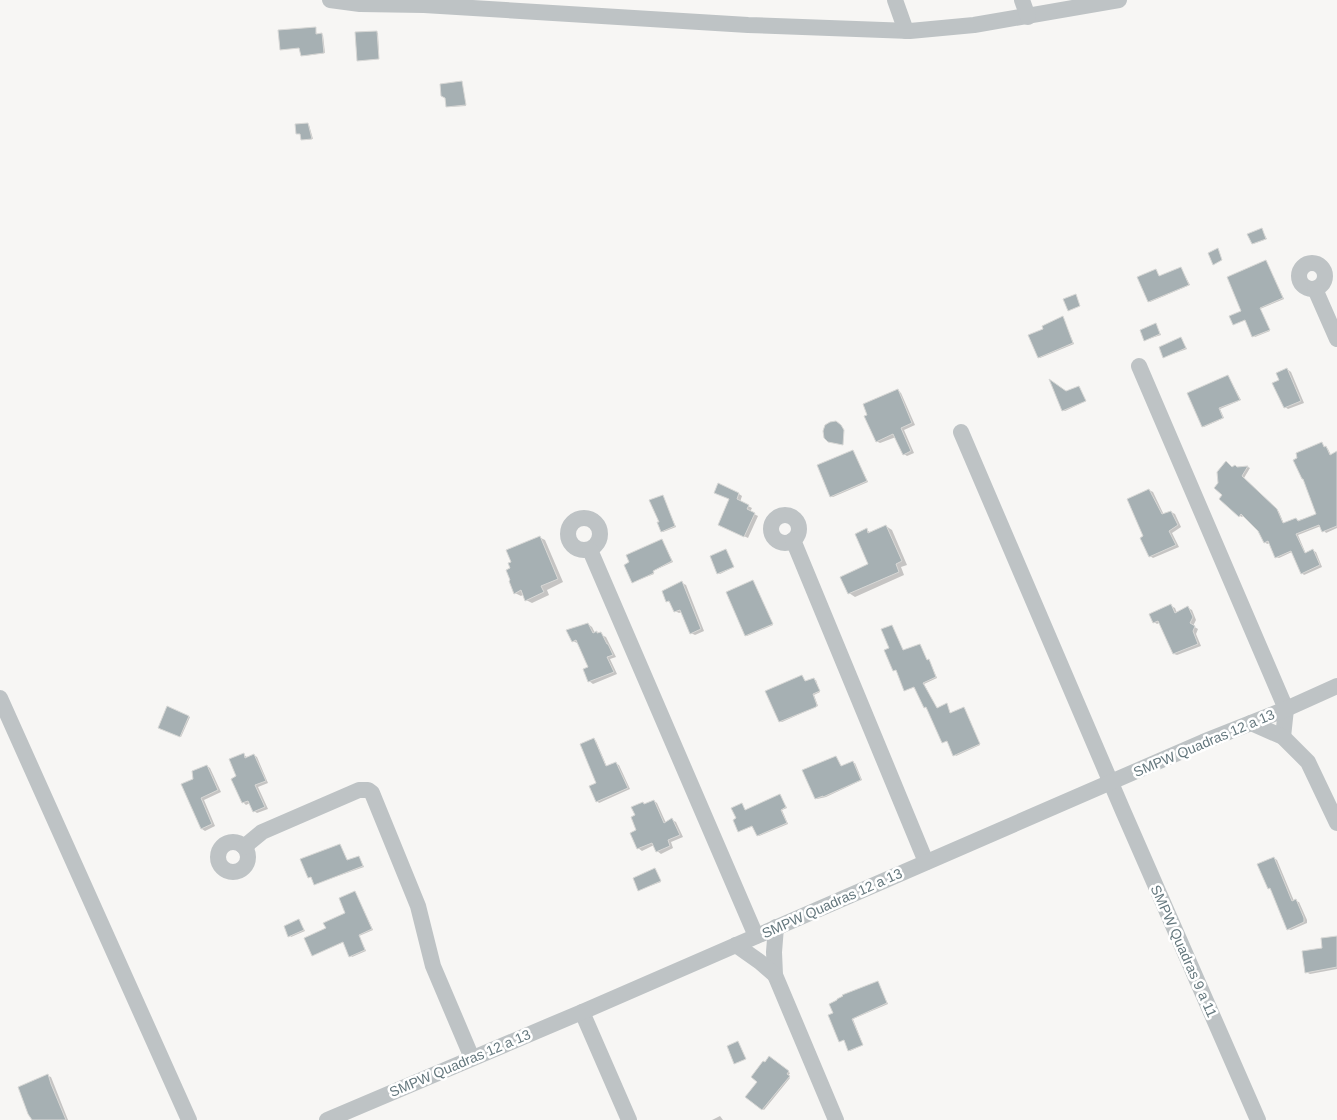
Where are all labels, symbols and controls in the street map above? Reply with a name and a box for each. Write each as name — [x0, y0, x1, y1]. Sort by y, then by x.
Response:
street label: SMPW Quadras 12 a 13 — [1131, 706, 1277, 780]
street label: SMPW Quadras 12 a 13 — [759, 865, 905, 941]
street label: SMPW Quadras 9 a 11 — [1148, 882, 1220, 1020]
street label: SMPW Quadras 12 a 13 — [387, 1026, 533, 1100]

